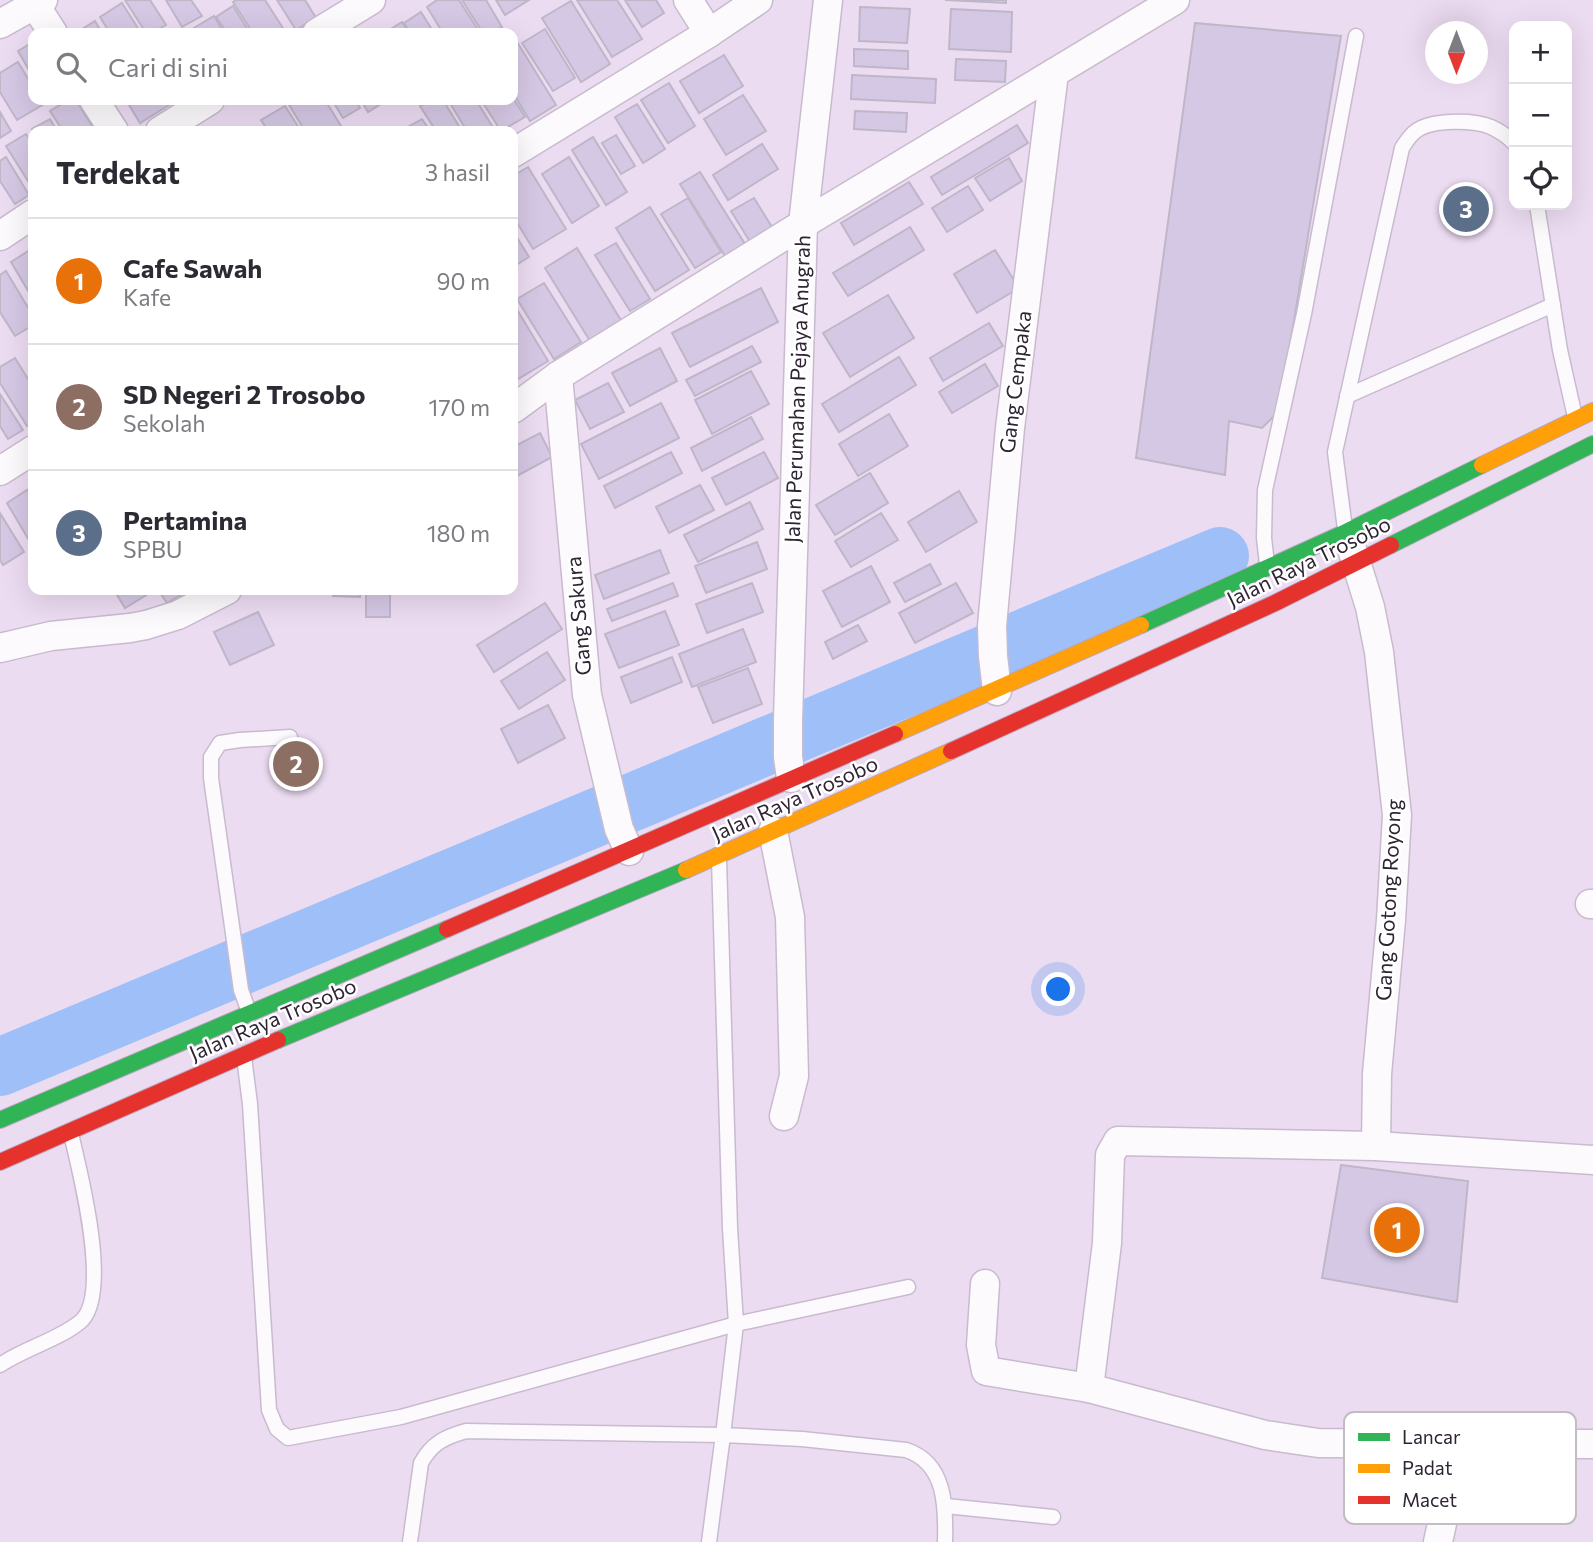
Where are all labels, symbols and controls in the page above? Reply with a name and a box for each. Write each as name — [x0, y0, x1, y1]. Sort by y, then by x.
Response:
north arrow — [1425, 21, 1488, 84]
map controls — [1509, 21, 1572, 210]
button: + — [1509, 21, 1572, 84]
search box — [28, 28, 518, 105]
icon: search — [52, 48, 90, 86]
text: Cari di sini — [108, 51, 228, 82]
button: − — [1509, 84, 1572, 147]
button: locate — [1509, 147, 1572, 210]
text: Terdekat — [56, 153, 180, 190]
text: 3 hasil — [425, 158, 490, 186]
pin: 3 — [1443, 183, 1489, 235]
street label: Jalan Perumahan Pejaya Anugrah — [779, 234, 814, 543]
text: Cafe Sawah — [123, 252, 262, 283]
text: 1 — [74, 267, 84, 295]
text: 90 m — [437, 267, 490, 295]
text: Kafe — [123, 283, 171, 311]
street label: Gang Cempaka — [993, 309, 1036, 454]
text: SD Negeri 2 Trosobo — [123, 378, 366, 409]
text: 2 — [72, 393, 86, 421]
text: 170 m — [429, 393, 490, 421]
text: Sekolah — [123, 409, 205, 437]
text: Pertamina — [123, 504, 247, 535]
street label: Jalan Raya Trosobo — [1222, 510, 1394, 611]
text: 3 — [72, 519, 86, 547]
text: 180 m — [427, 519, 490, 547]
text: SPBU — [123, 535, 183, 563]
street label: Gang Sakura — [560, 556, 595, 677]
pin: 2 — [273, 738, 319, 790]
street label: Jalan Raya Trosobo — [708, 750, 881, 845]
street label: Gang Gotong Royong — [1370, 798, 1405, 1001]
street label: Jalan Raya Trosobo — [185, 972, 360, 1065]
your location — [1041, 972, 1075, 1006]
pin: 1 — [1374, 1204, 1420, 1256]
legend — [1344, 1412, 1576, 1524]
text: Lancar — [1402, 1425, 1461, 1448]
text: Padat — [1402, 1456, 1453, 1479]
text: Macet — [1402, 1488, 1457, 1511]

